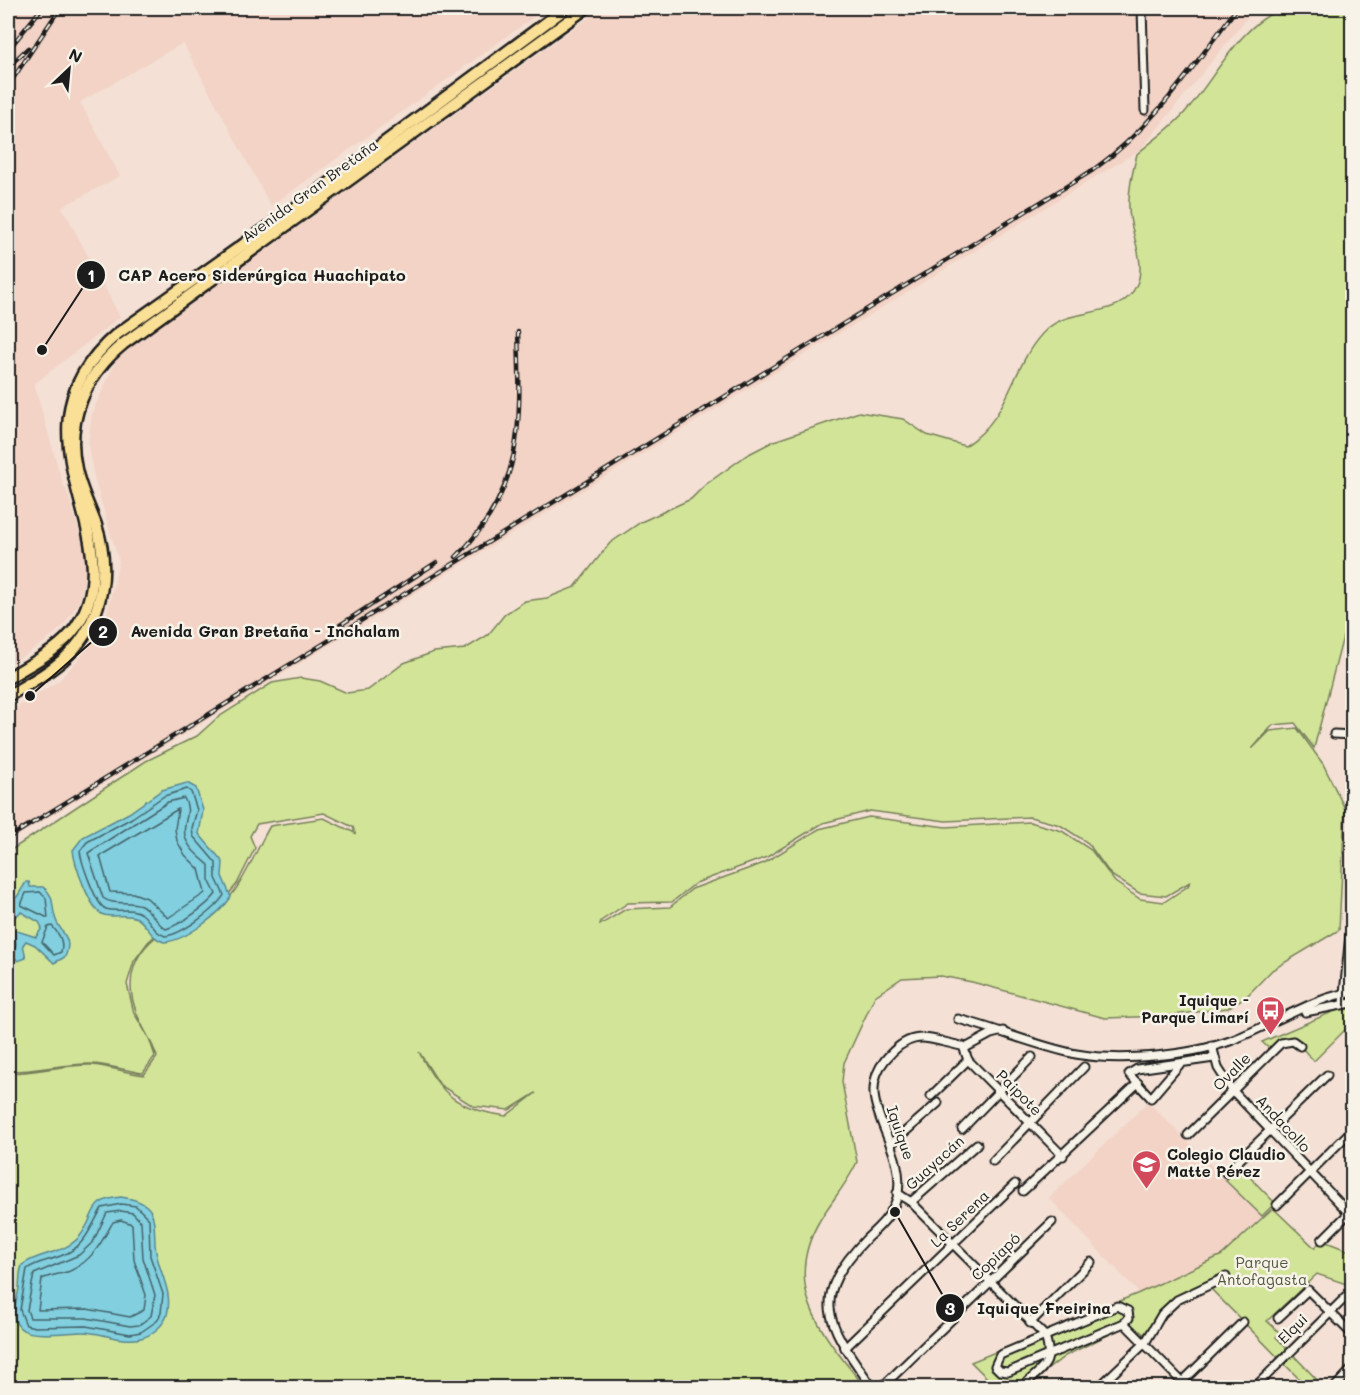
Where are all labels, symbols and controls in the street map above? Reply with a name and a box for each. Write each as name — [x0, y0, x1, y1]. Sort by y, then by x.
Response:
north arrow — [39, 39, 99, 99]
text: N — [66, 43, 86, 67]
street label: Avenida Gran Bretaña — [237, 134, 381, 246]
callout: CAP Acero Siderúrgica Huachipato — [76, 258, 418, 292]
text: 1 — [87, 263, 95, 287]
text: CAP Acero Siderúrgica Huachipato — [118, 264, 406, 285]
callout: Avenida Gran Bretaña - Inchalam — [88, 615, 411, 649]
text: 2 — [98, 619, 108, 643]
text: Avenida Gran Bretaña - Inchalam — [130, 620, 400, 641]
place label: Iquique - Parque Limarí — [1141, 990, 1249, 1027]
bus stop icon: Iquique - Parque Limarí — [1254, 994, 1286, 1036]
street label: Ovalle — [1208, 1048, 1255, 1095]
street label: Paipote — [992, 1065, 1047, 1120]
street label: Andacollo — [1252, 1090, 1316, 1156]
street label: Iquique — [882, 1103, 920, 1162]
street label: Guayacán — [901, 1131, 968, 1194]
place label: Colegio Claudio Matte Pérez — [1167, 1144, 1285, 1181]
school or university icon: Colegio Claudio Matte Pérez — [1130, 1148, 1162, 1190]
street label: La Serena — [926, 1185, 993, 1251]
street label: Copiapó — [966, 1228, 1024, 1285]
park label: Parque Antofagasta — [1217, 1252, 1307, 1289]
callout: Iquique Freirina — [935, 1291, 1123, 1325]
text: 3 — [945, 1296, 956, 1320]
text: Iquique Freirina — [977, 1297, 1111, 1318]
street label: Elqui — [1273, 1309, 1312, 1348]

